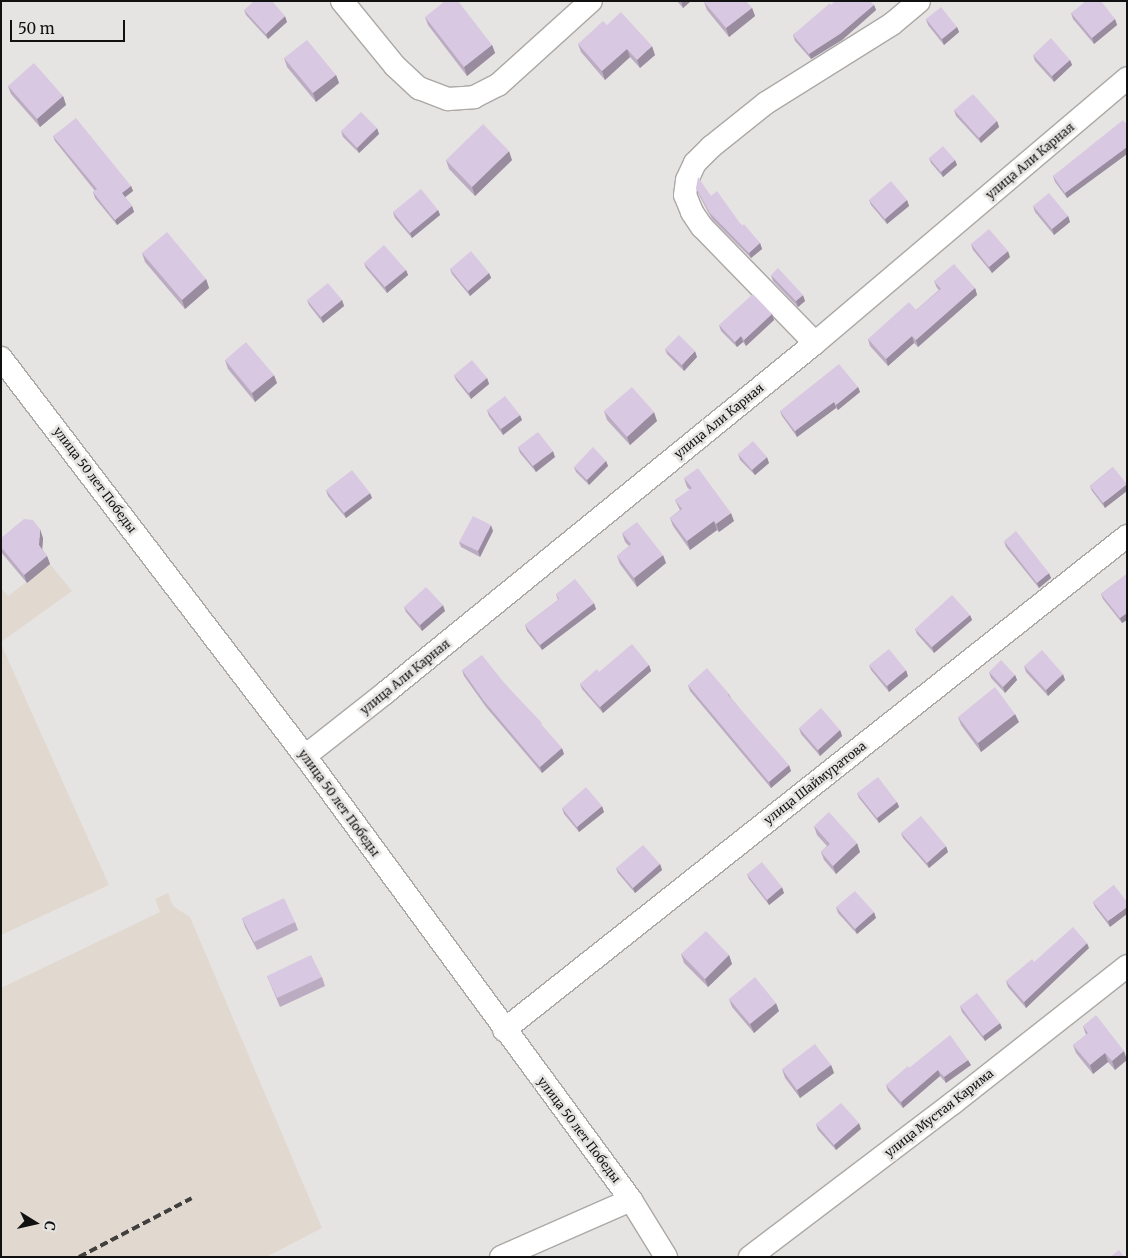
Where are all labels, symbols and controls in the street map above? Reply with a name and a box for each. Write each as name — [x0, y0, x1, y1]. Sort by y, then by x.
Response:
scale bar — [12, 10, 128, 42]
text: 50 m — [18, 19, 55, 38]
street label: улица Али Карная — [983, 120, 1077, 202]
street label: улица Али Карная — [671, 381, 767, 461]
street label: улица 50 лет Победы — [51, 424, 139, 536]
street label: улица Али Карная — [357, 637, 453, 717]
street label: улица Шаймуратова — [761, 739, 869, 827]
street label: улица 50 лет Победы — [295, 747, 383, 859]
street label: улица Мустая Карима — [882, 1066, 996, 1160]
street label: улица 50 лет Победы — [535, 1074, 623, 1186]
north arrow — [10, 1198, 60, 1248]
text: С — [40, 1219, 59, 1232]

